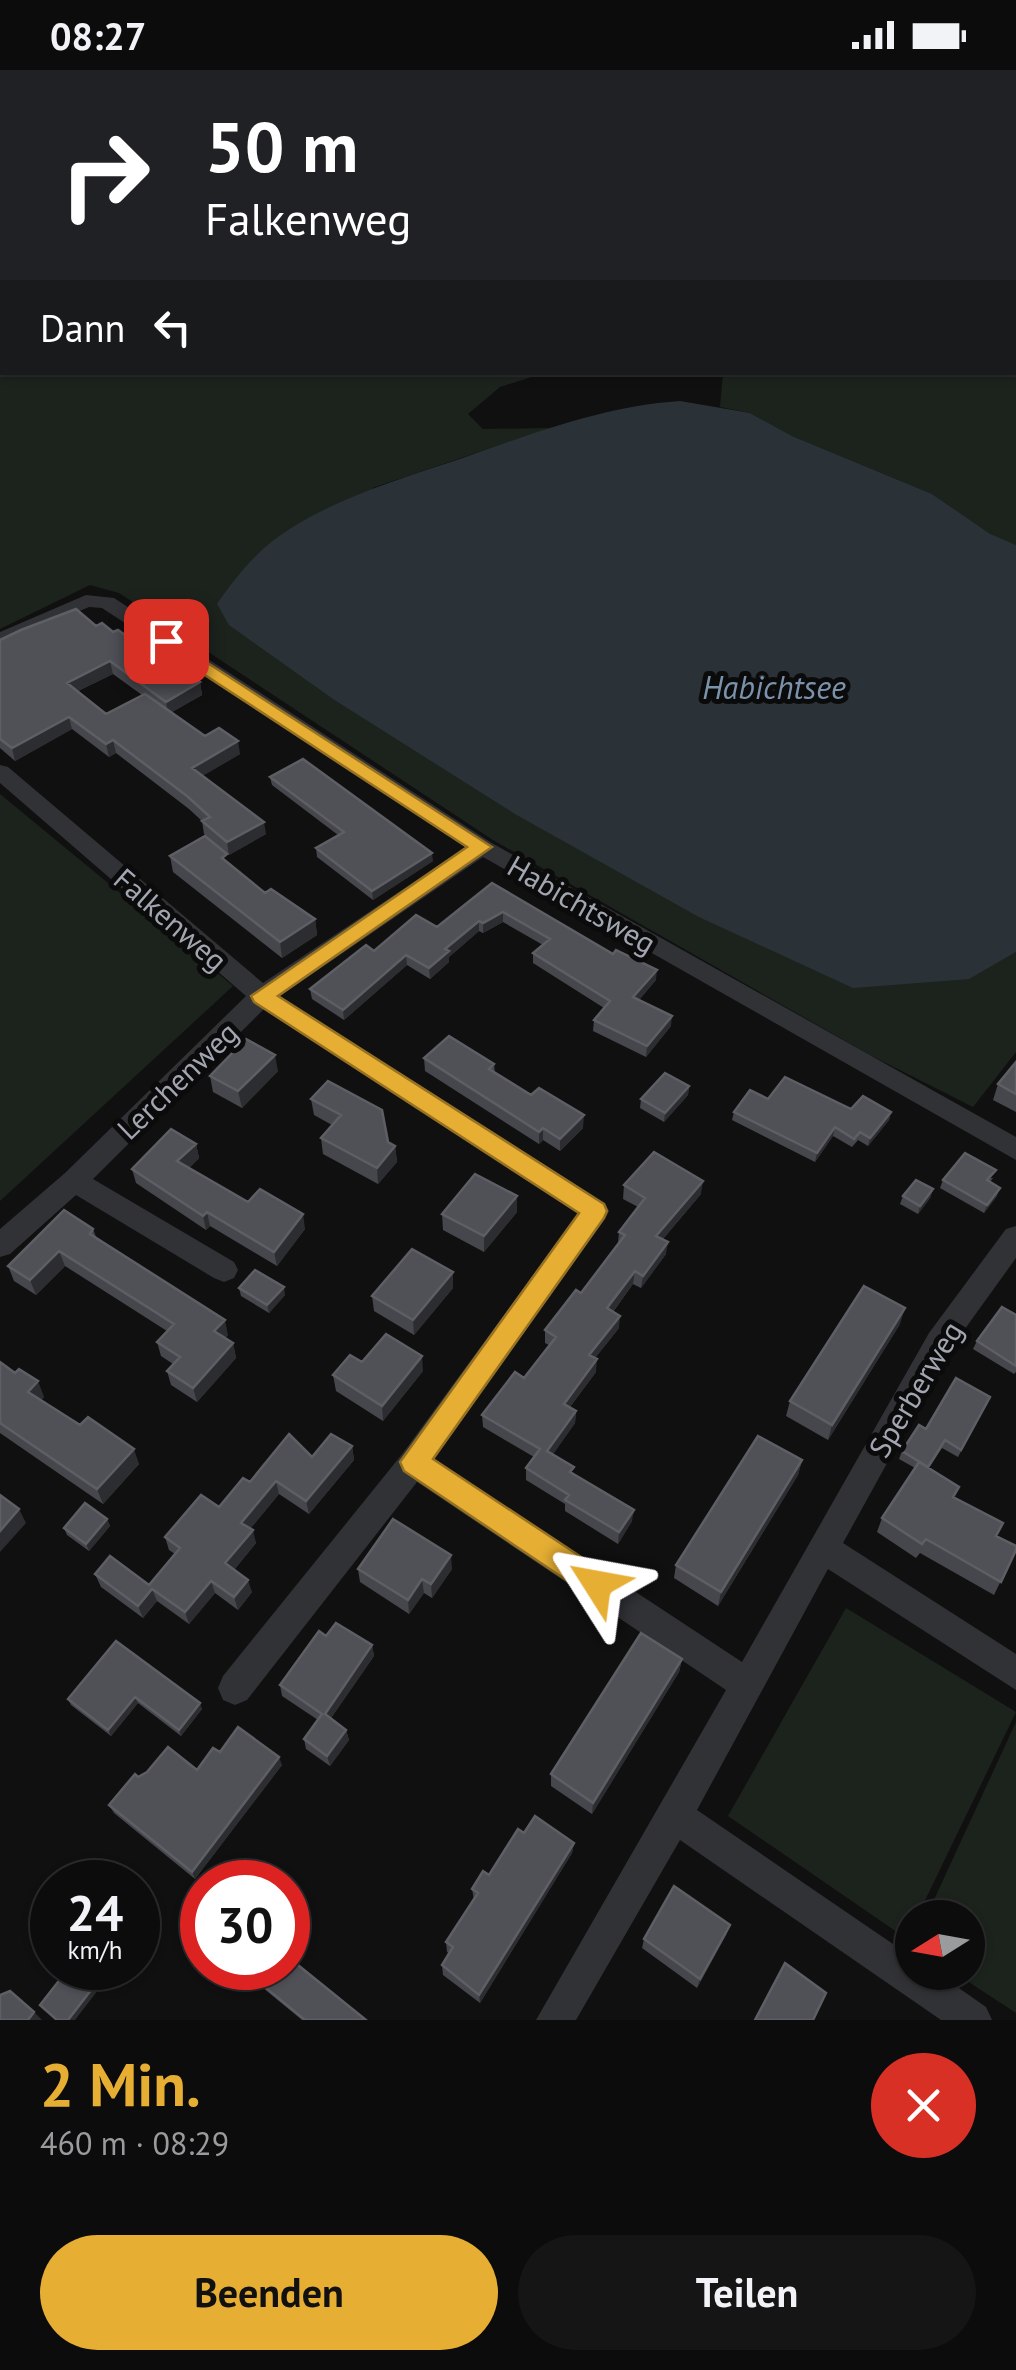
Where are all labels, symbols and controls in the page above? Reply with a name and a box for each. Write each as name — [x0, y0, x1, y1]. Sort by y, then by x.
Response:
text: 08:27 — [50, 11, 146, 60]
text: 50 m — [205, 101, 358, 191]
icon: right — [40, 110, 170, 240]
text: Falkenweg — [205, 189, 411, 247]
icon: left — [145, 300, 200, 355]
text: Dann — [40, 303, 125, 352]
pin — [124, 599, 209, 684]
icon: arrive — [139, 614, 194, 669]
water label: Habichtsee — [702, 666, 846, 708]
street label: Habichtsweg — [501, 846, 663, 962]
street label: Falkenweg — [106, 859, 236, 979]
street label: Lerchenweg — [108, 1013, 246, 1147]
street label: Sperberweg — [859, 1314, 971, 1464]
position arrow — [545, 1532, 649, 1636]
speed limit sign: 30 — [180, 1860, 310, 1990]
text: 24 — [67, 1880, 123, 1945]
north arrow — [895, 1900, 985, 1990]
map controls — [895, 1900, 985, 1990]
text: km/h — [68, 1934, 122, 1966]
text: 2 Min. — [40, 2045, 201, 2123]
button: close — [871, 2053, 976, 2158]
text: 460 m · 08:29 — [40, 2122, 229, 2164]
button: Beenden — [40, 2235, 498, 2350]
button: Teilen — [518, 2235, 976, 2350]

